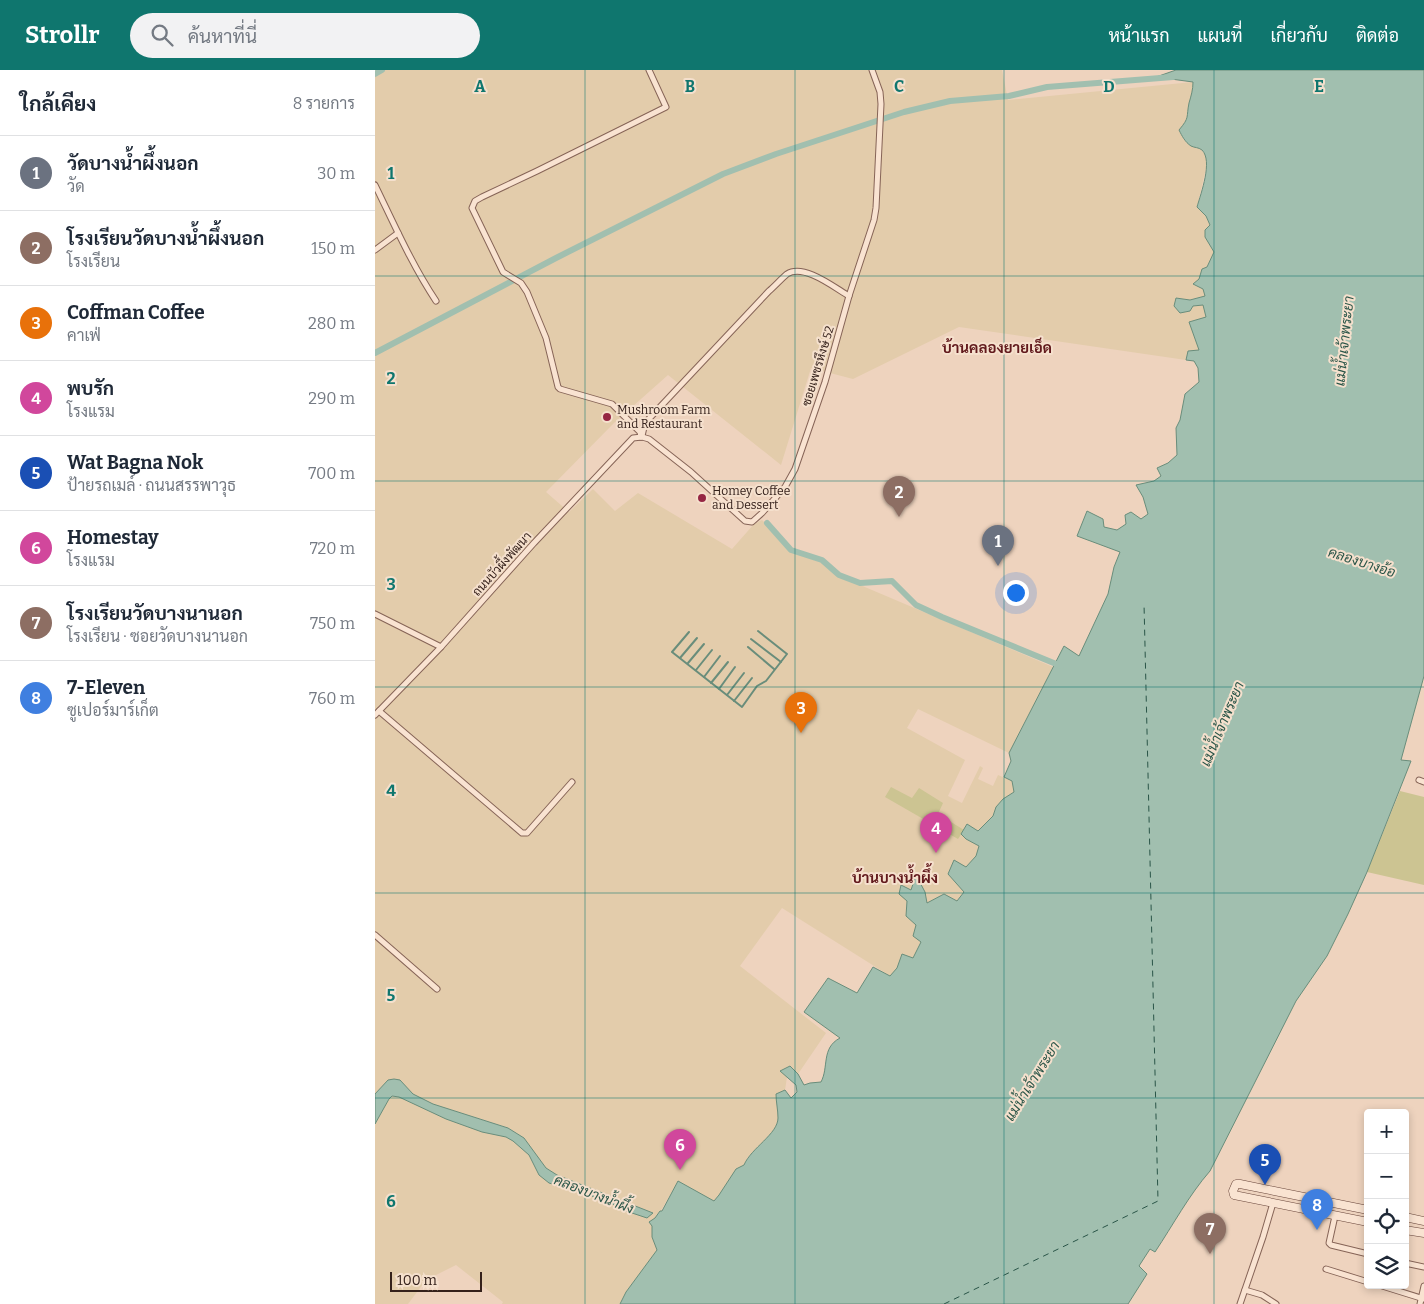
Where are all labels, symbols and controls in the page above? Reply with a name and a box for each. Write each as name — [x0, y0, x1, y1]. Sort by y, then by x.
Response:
search box — [130, 13, 480, 58]
text: Strollr — [25, 21, 100, 49]
icon: search — [148, 21, 176, 49]
text: ค้นหาที่นี่ — [188, 25, 257, 48]
text: หน้าแรก — [1108, 25, 1170, 47]
text: แผนที่ — [1198, 25, 1242, 47]
text: เกี่ยวกับ — [1270, 25, 1328, 47]
text: ติดต่อ — [1356, 25, 1399, 47]
text: A — [474, 77, 486, 96]
text: B — [685, 77, 695, 96]
text: C — [894, 77, 904, 96]
text: D — [1103, 77, 1115, 96]
text: E — [1314, 77, 1324, 96]
text: ใกล้เคียง — [20, 91, 96, 117]
text: 8 รายการ — [293, 94, 355, 113]
text: วัดบางน้ำผึ้งนอก — [67, 152, 199, 175]
text: 1 — [33, 164, 39, 183]
text: 30 m — [317, 164, 355, 183]
text: 1 — [388, 164, 395, 183]
text: วัด — [67, 177, 85, 196]
text: โรงเรียนวัดบางน้ำผึ้งนอก — [67, 227, 264, 250]
text: 2 — [31, 239, 41, 258]
text: 150 m — [311, 239, 355, 258]
text: โรงเรียน — [67, 252, 120, 271]
water label: แม่น้ำเจ้าพระยา — [1327, 295, 1358, 387]
text: Coffman Coffee — [67, 301, 205, 324]
text: 3 — [31, 314, 41, 333]
text: 280 m — [308, 314, 355, 333]
street label: ซอยเพชรหึงษ์ 52 — [798, 324, 837, 408]
text: คาเฟ่ — [67, 326, 101, 345]
district label: บ้านคลองยายเอ็ด — [942, 337, 1052, 357]
text: 2 — [386, 369, 396, 388]
text: พบรัก — [67, 377, 114, 400]
text: 4 — [31, 389, 41, 408]
text: 290 m — [308, 389, 355, 408]
text: โรงแรม — [67, 402, 115, 421]
place label: Mushroom Farm and Restaurant — [617, 403, 711, 431]
marker: Mushroom Farm and Restaurant — [601, 411, 613, 423]
text: Wat Bagna Nok — [67, 451, 203, 474]
text: 5 — [32, 464, 40, 483]
text: 700 m — [308, 464, 355, 483]
text: ป้ายรถเมล์ · ถนนสรรพาวุธ — [67, 476, 236, 495]
pin: 2 — [883, 476, 915, 517]
place label: Homey Coffee and Dessert — [712, 484, 790, 512]
marker: Homey Coffee and Dessert — [696, 492, 708, 504]
pin: 1 — [982, 525, 1014, 566]
text: Homestay — [67, 526, 159, 549]
street label: ถนนบัวผึ้งพัฒนา — [467, 527, 534, 599]
text: 6 — [31, 539, 41, 558]
text: 720 m — [310, 539, 355, 558]
water label: คลองบางอ้อ — [1326, 544, 1398, 581]
text: โรงแรม — [67, 551, 115, 570]
text: 3 — [386, 575, 396, 594]
your location — [1003, 580, 1029, 606]
text: โรงเรียนวัดบางนานอก — [67, 602, 243, 625]
text: 7 — [32, 614, 40, 633]
text: 750 m — [310, 614, 355, 633]
text: โรงเรียน · ซอยวัดบางนานอก — [67, 627, 248, 646]
text: 7-Eleven — [67, 676, 145, 699]
water label: แม่น้ำเจ้าพระยา — [1193, 677, 1248, 769]
text: 8 — [31, 689, 41, 708]
text: 760 m — [309, 689, 355, 708]
pin: 3 — [785, 692, 817, 733]
text: ซูเปอร์มาร์เก็ต — [67, 701, 159, 720]
text: 4 — [386, 781, 396, 800]
pin: 4 — [920, 812, 952, 853]
district label: บ้านบางน้ำผึ้ง — [852, 863, 938, 887]
text: 5 — [387, 986, 396, 1005]
water label: แม่น้ำเจ้าพระยา — [998, 1036, 1064, 1124]
map controls — [1364, 1109, 1409, 1289]
button: + — [1364, 1109, 1409, 1154]
pin: 6 — [664, 1129, 696, 1170]
pin: 5 — [1249, 1144, 1281, 1185]
button: − — [1364, 1154, 1409, 1199]
water label: คลองบางน้ำผึ้ง — [552, 1167, 638, 1217]
pin: 8 — [1301, 1189, 1333, 1230]
text: 6 — [386, 1192, 396, 1211]
button: locate — [1364, 1199, 1409, 1244]
pin: 7 — [1194, 1213, 1226, 1254]
button: layers — [1364, 1244, 1409, 1289]
scale bar — [390, 1269, 483, 1292]
text: 100 m — [397, 1272, 437, 1289]

